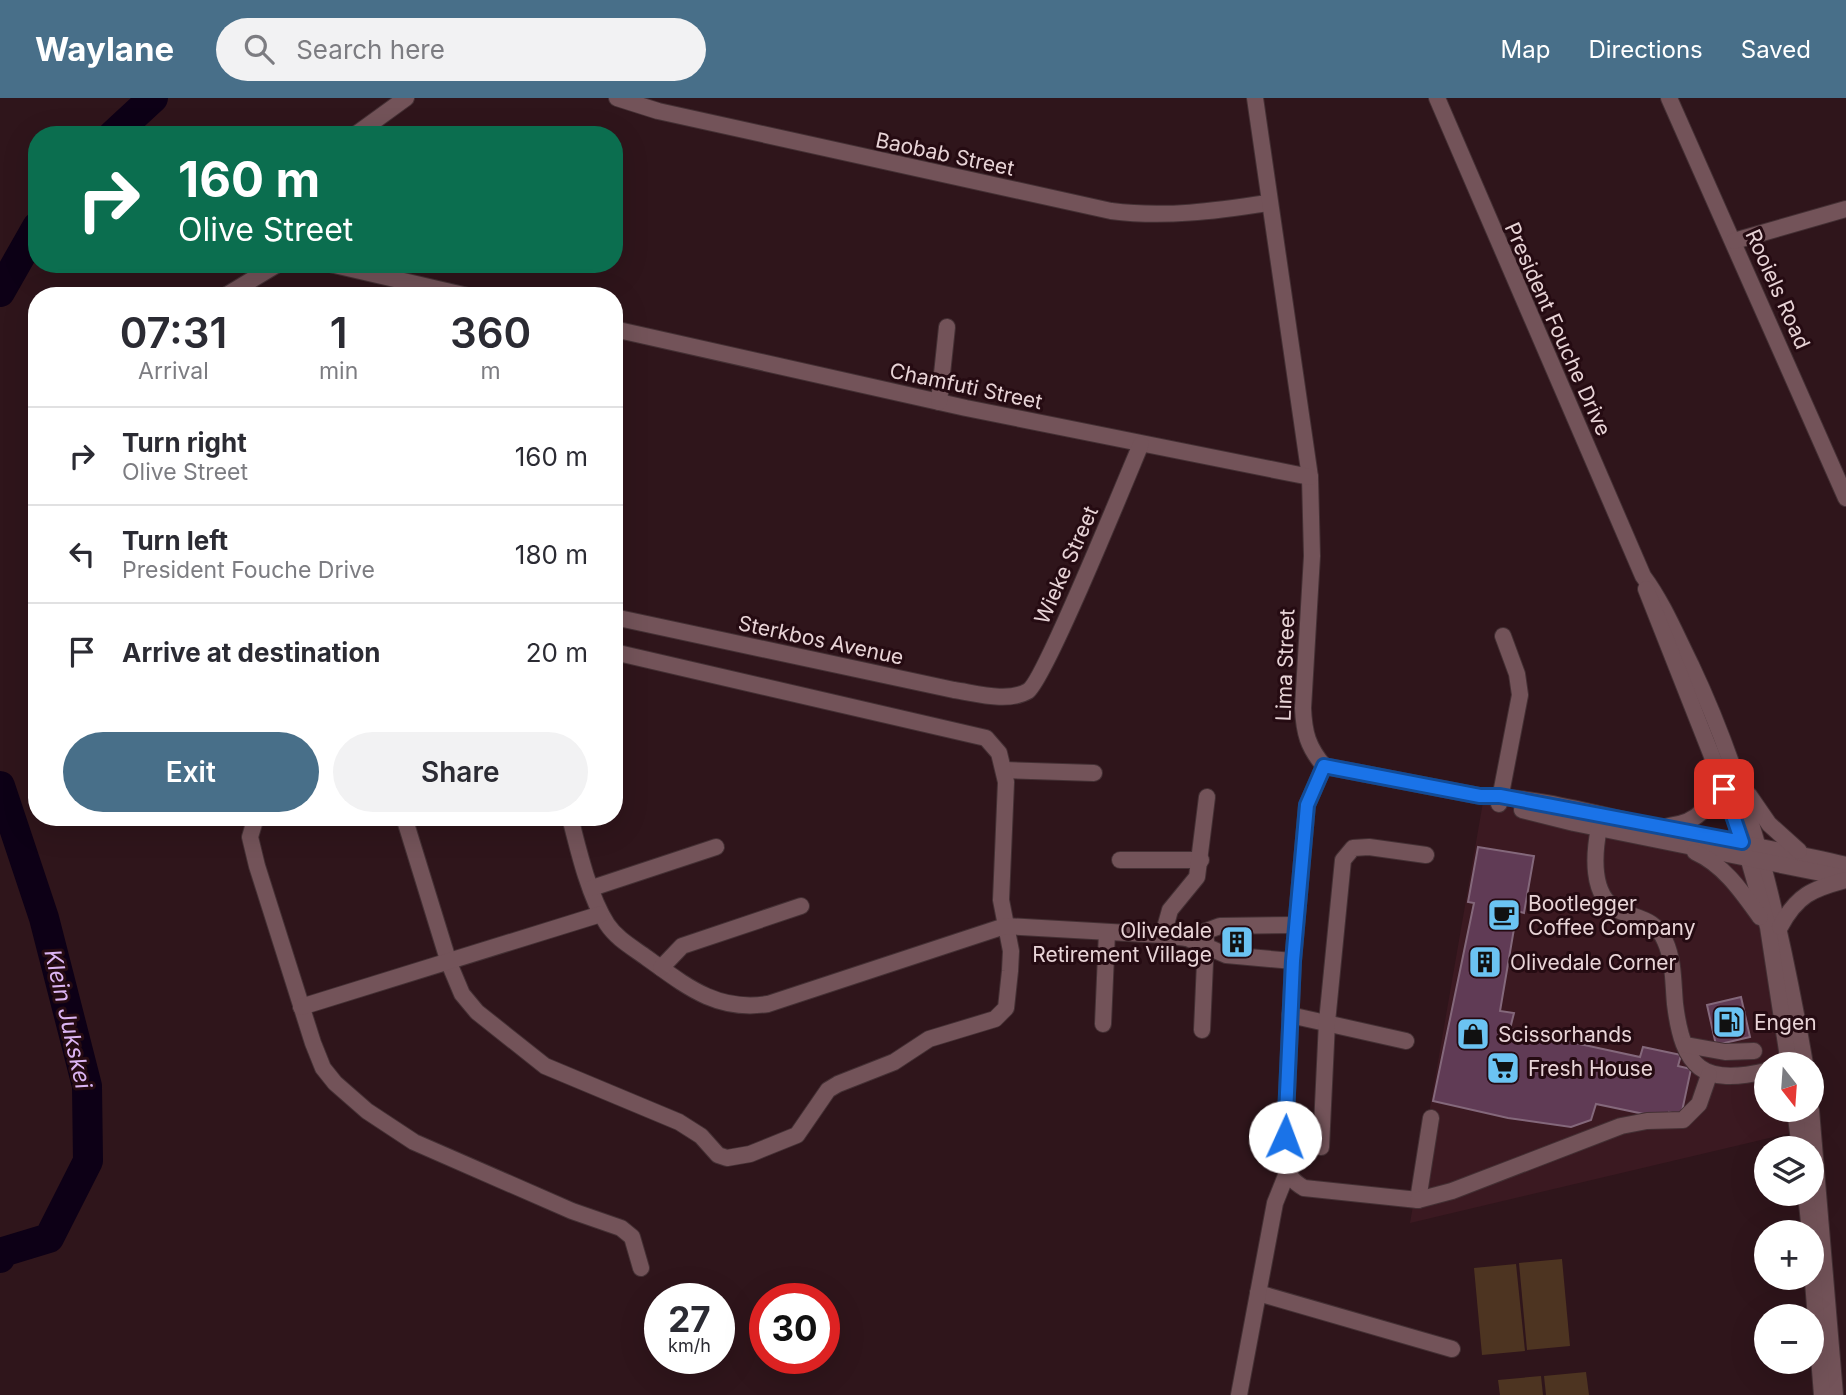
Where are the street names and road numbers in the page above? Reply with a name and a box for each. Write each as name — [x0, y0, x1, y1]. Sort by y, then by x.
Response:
street label: Baobab Street — [873, 127, 1017, 181]
street label: President Fouche Drive — [1500, 218, 1616, 440]
street label: Rooiels Road — [1740, 225, 1816, 353]
street label: Chamfuti Street — [887, 358, 1045, 414]
street label: Wieke Street — [1029, 502, 1103, 628]
street label: Lima Street — [1271, 608, 1299, 722]
street label: Sterkbos Avenue — [736, 610, 906, 670]

